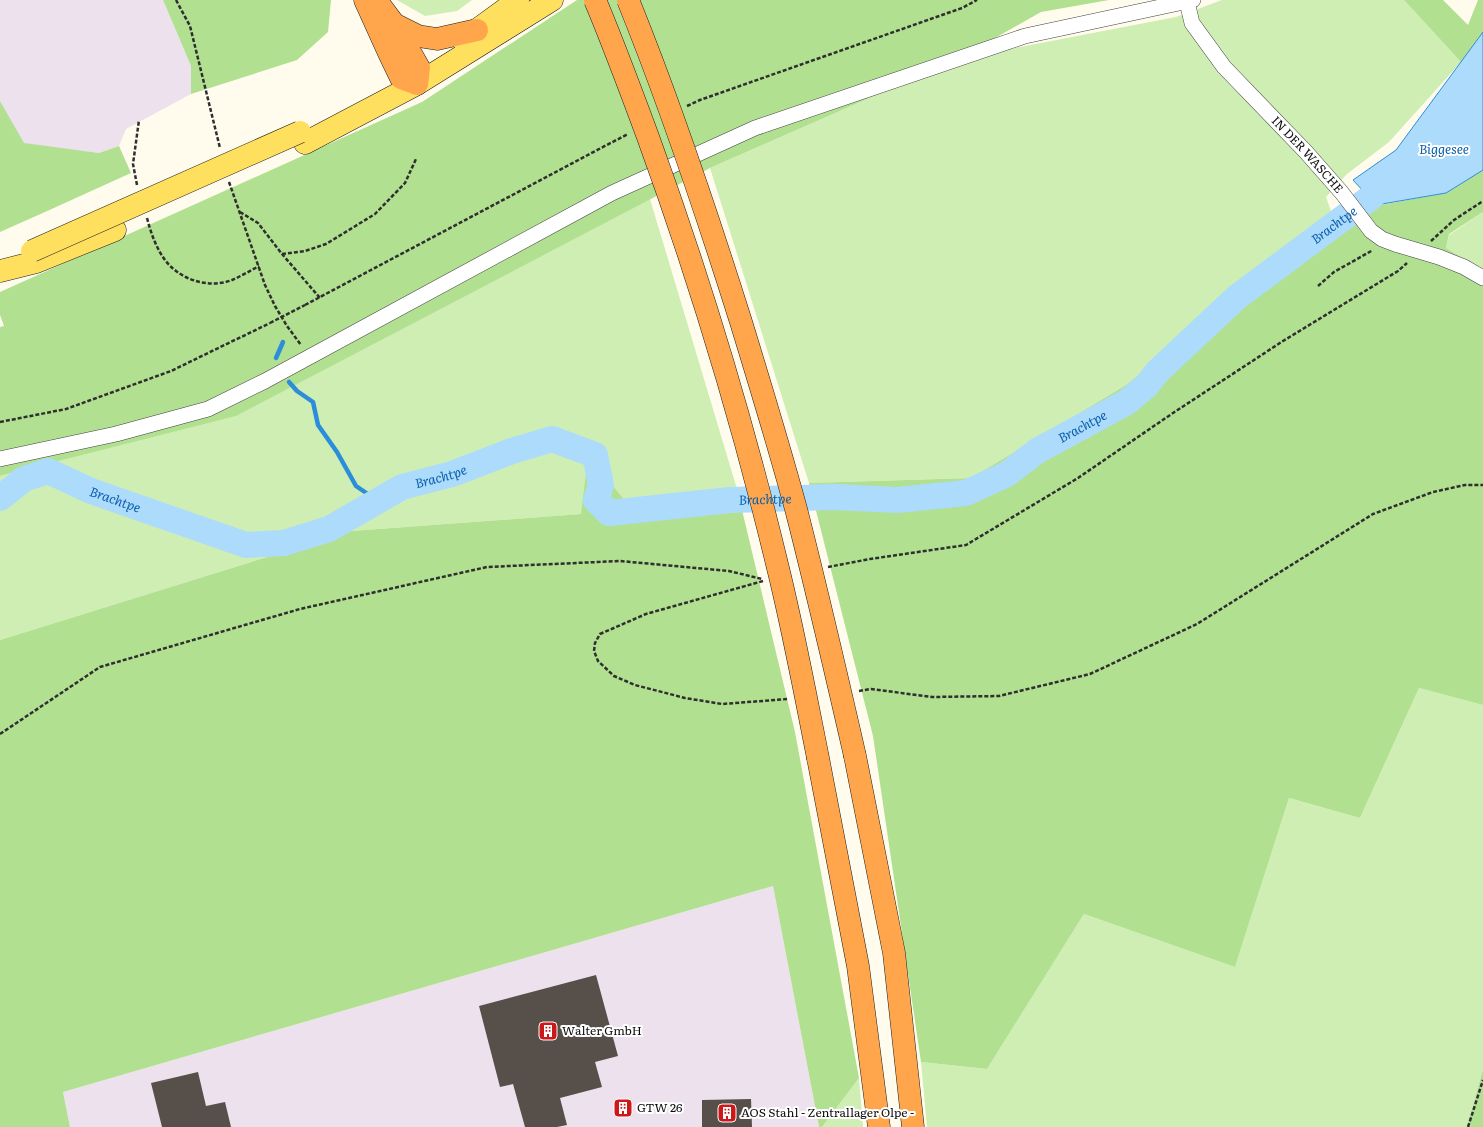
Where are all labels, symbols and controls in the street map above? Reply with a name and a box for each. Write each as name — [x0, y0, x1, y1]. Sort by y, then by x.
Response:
street label: IN DER WASCHE — [1268, 111, 1348, 197]
water label: Biggesee — [1419, 139, 1469, 158]
water label: Brachtpe — [1307, 201, 1361, 248]
water label: Brachtpe — [1054, 405, 1110, 447]
water label: Brachtpe — [413, 459, 469, 492]
water label: Brachtpe — [87, 481, 144, 517]
water label: Brachtpe — [738, 488, 792, 509]
building icon: Walter GmbH — [537, 1020, 559, 1042]
place label: Walter GmbH — [562, 1021, 642, 1039]
building icon: GTW 26 — [612, 1097, 634, 1119]
place label: GTW 26 — [637, 1098, 683, 1116]
building icon: AOS Stahl - Zentrallager Olpe - — [716, 1102, 738, 1124]
place label: AOS Stahl - Zentrallager Olpe - — [741, 1103, 914, 1121]

